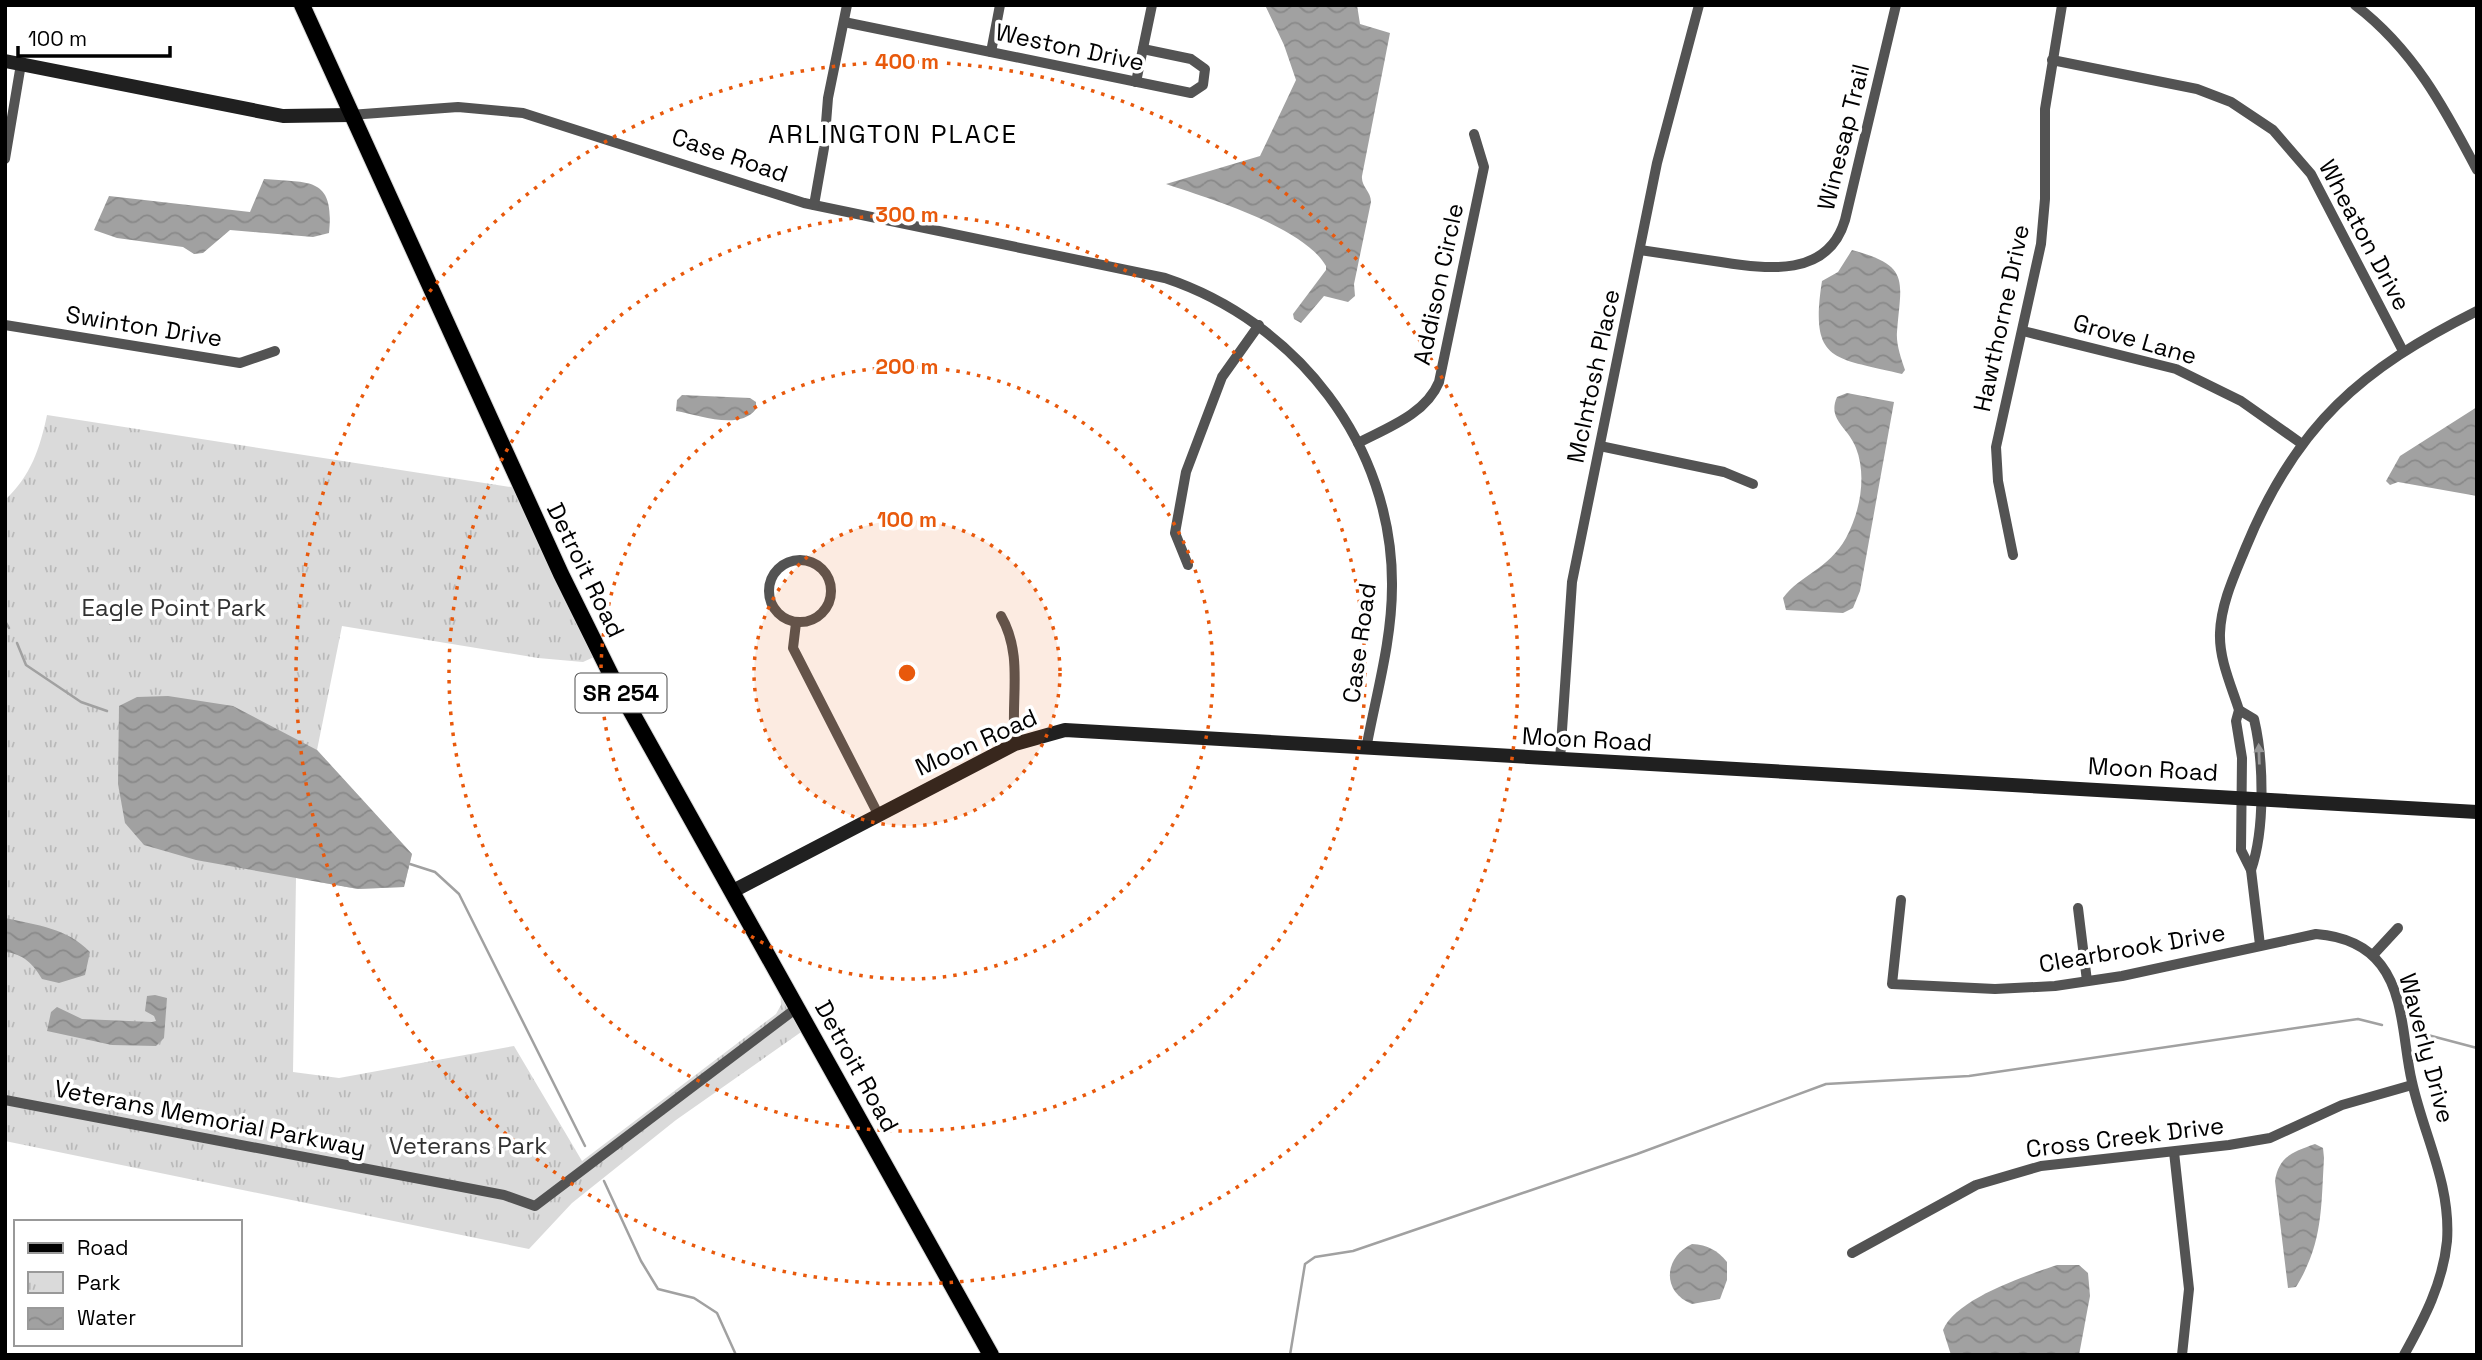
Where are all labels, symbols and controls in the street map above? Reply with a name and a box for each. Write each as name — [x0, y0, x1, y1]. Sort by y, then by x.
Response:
scale bar — [18, 14, 170, 58]
street label: Weston Drive — [993, 16, 1147, 78]
text: 100 m — [28, 25, 87, 52]
text: 400 m — [875, 48, 939, 75]
street label: Winesap Trail — [1810, 61, 1876, 213]
district label: ARLINGTON PLACE — [768, 117, 1018, 151]
street label: Case Road — [668, 121, 792, 189]
street label: Wheaton Drive — [2312, 154, 2418, 316]
street label: Addison Circle — [1406, 200, 1470, 368]
text: 300 m — [875, 201, 939, 228]
street label: Hawthorne Drive — [1966, 221, 2036, 415]
street label: McIntosh Place — [1559, 286, 1627, 466]
street label: Swinton Drive — [64, 298, 224, 354]
street label: Grove Lane — [2069, 307, 2201, 371]
text: 200 m — [876, 353, 938, 380]
street label: Detroit Road — [540, 498, 632, 642]
text: 100 m — [877, 506, 937, 533]
street label: Case Road — [1335, 581, 1383, 705]
park label: Eagle Point Park — [82, 592, 267, 623]
centre of rings — [895, 661, 919, 685]
road number: SR 254 — [576, 674, 666, 712]
street label: Moon Road — [910, 701, 1042, 783]
street label: Moon Road — [1521, 720, 1653, 758]
one-way arrow — [2254, 743, 2265, 765]
street label: Moon Road — [2087, 750, 2219, 788]
street label: Clearbrook Drive — [2036, 916, 2228, 980]
street label: Waverly Drive — [2392, 970, 2462, 1126]
street label: Detroit Road — [808, 995, 906, 1137]
street label: Veterans Memorial Parkway — [52, 1073, 368, 1163]
street label: Cross Creek Drive — [2024, 1109, 2226, 1165]
park label: Veterans Park — [389, 1130, 547, 1161]
legend — [14, 1220, 242, 1346]
text: Road — [77, 1234, 129, 1261]
text: Park — [77, 1269, 121, 1296]
text: Water — [77, 1304, 136, 1331]

